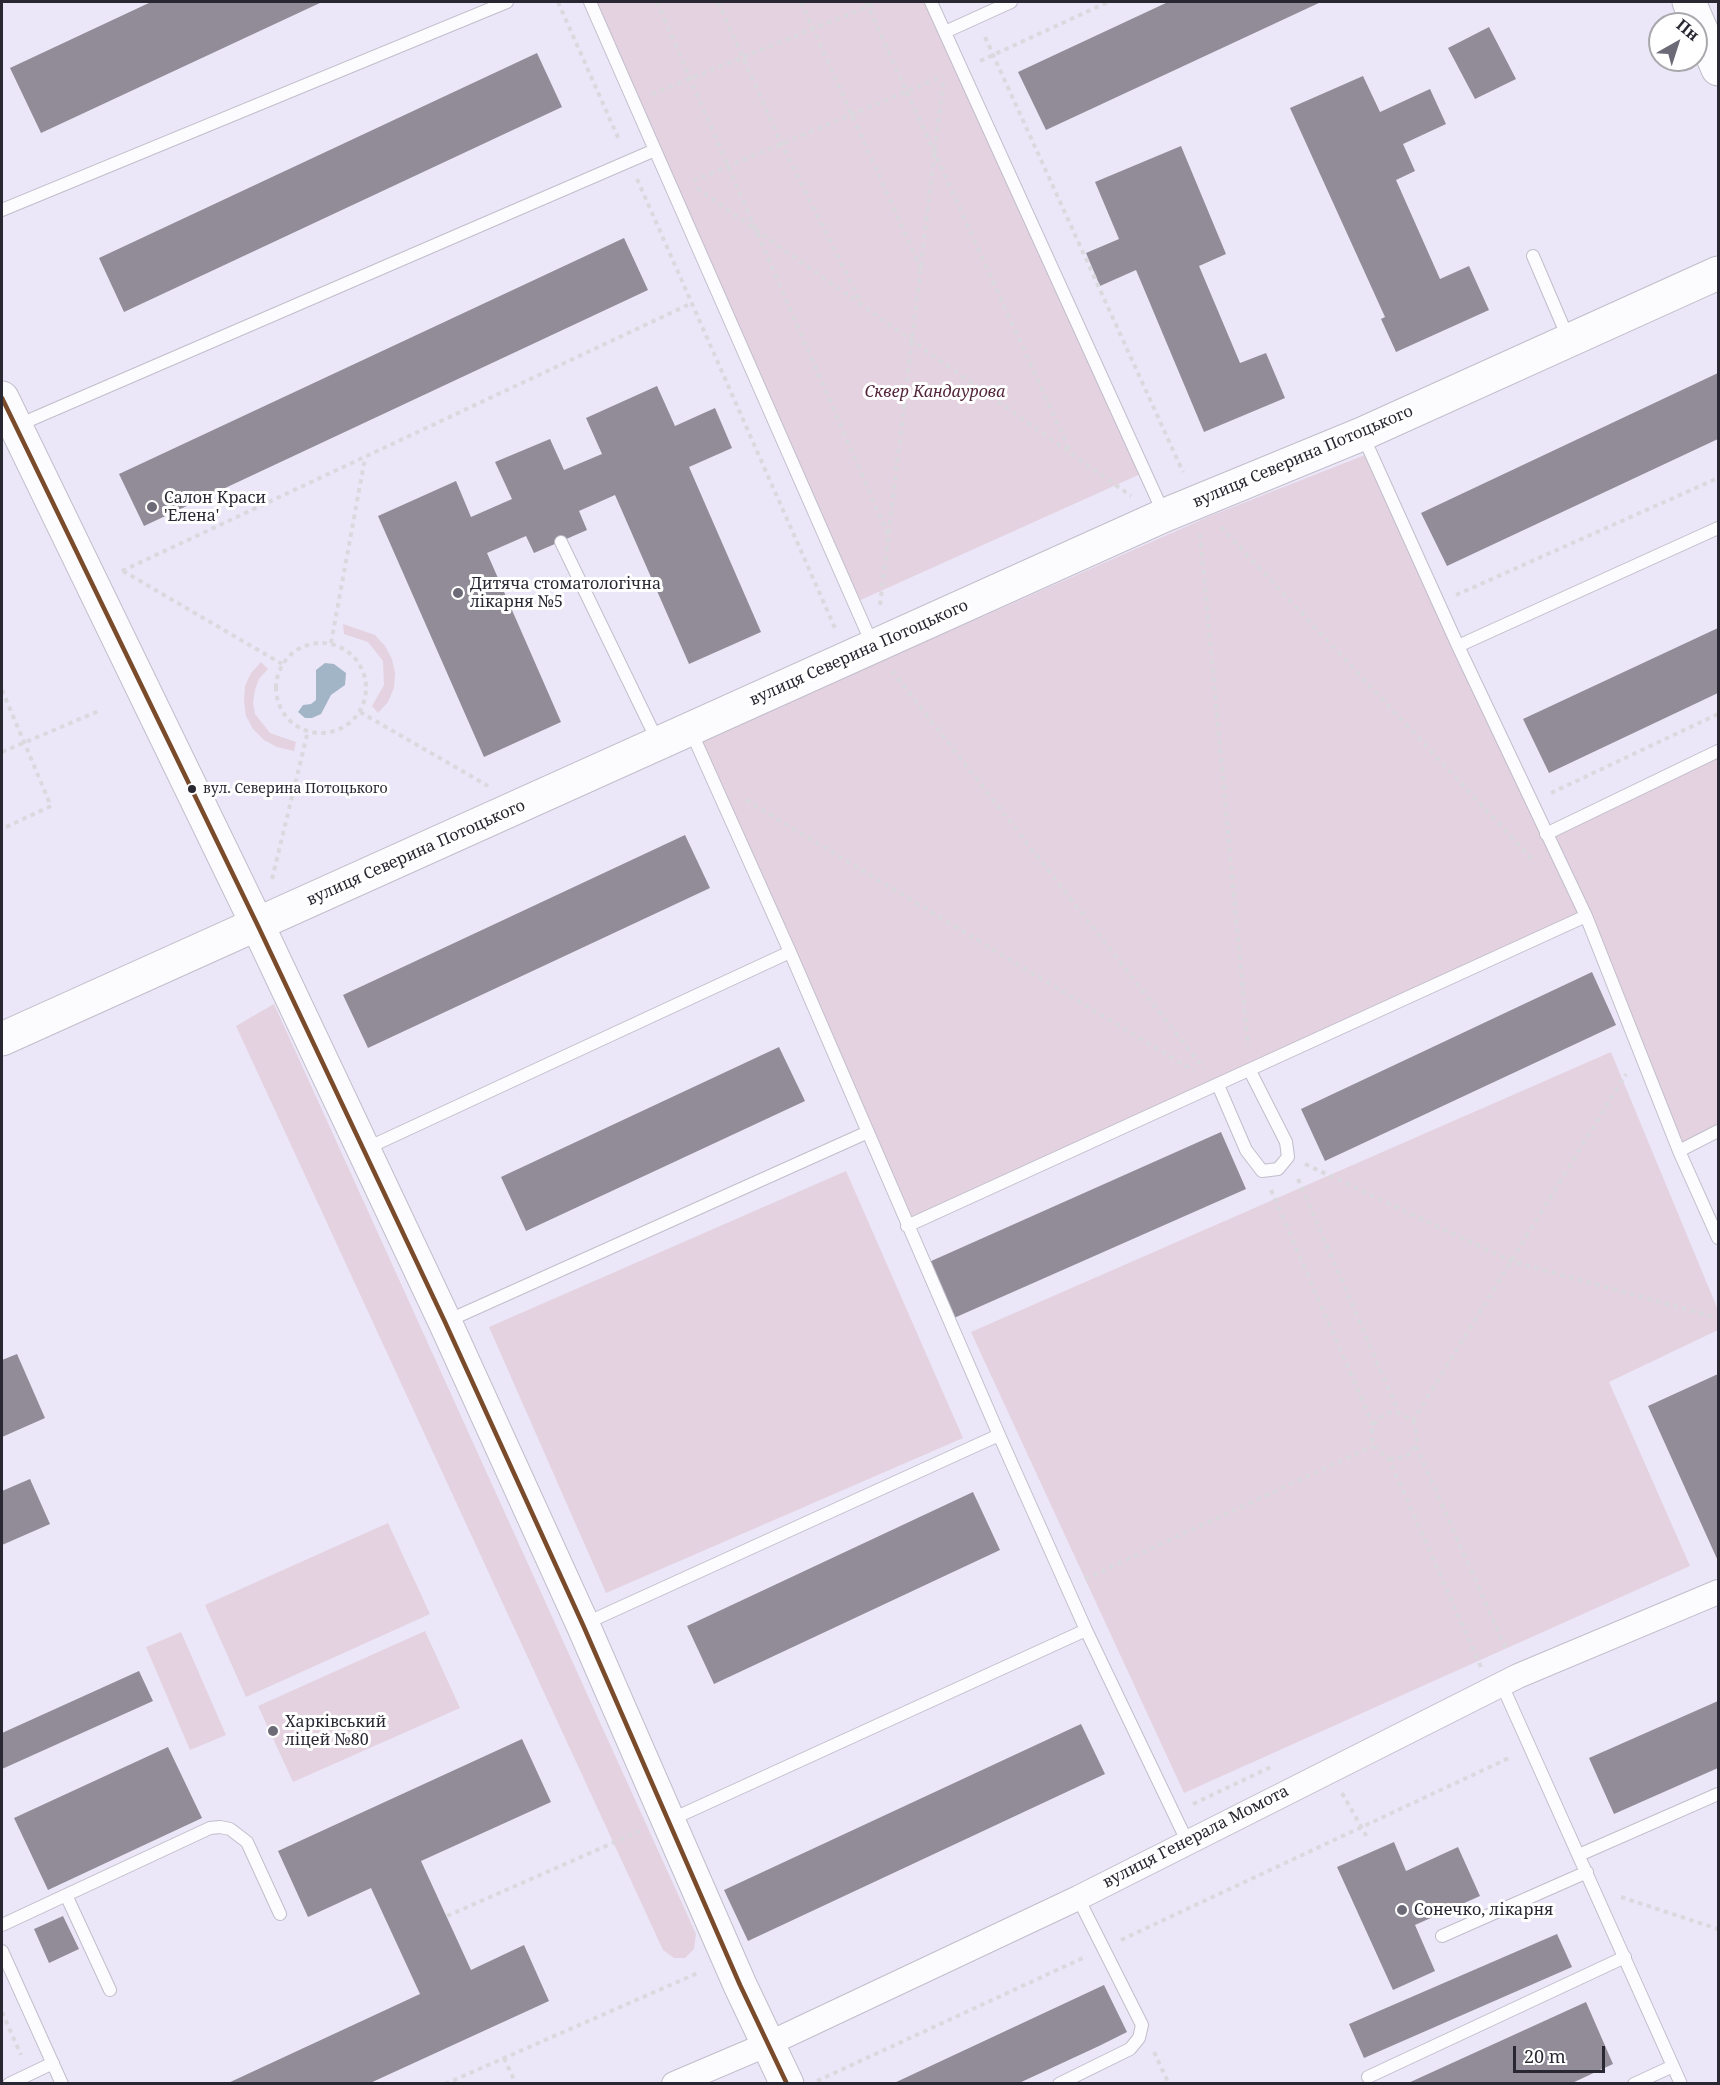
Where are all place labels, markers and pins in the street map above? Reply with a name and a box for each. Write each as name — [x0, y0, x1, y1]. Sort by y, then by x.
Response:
place label: Салон Краси 'Елена' — [164, 488, 266, 526]
marker: Салон Краси 'Елена' — [145, 500, 159, 514]
place label: Дитяча стоматологiчна лiкарня №5 — [470, 574, 661, 612]
marker: Дитяча стоматологiчна лiкарня №5 — [451, 586, 465, 600]
place label: вул. Северина Потоцького — [203, 781, 388, 797]
marker: вул. Северина Потоцького — [186, 783, 198, 795]
place label: Харківський ліцей №80 — [285, 1712, 386, 1750]
marker: Харківський ліцей №80 — [266, 1724, 280, 1738]
place label: Сонечко, лікарня — [1414, 1900, 1553, 1920]
marker: Сонечко, лікарня — [1395, 1903, 1409, 1917]

